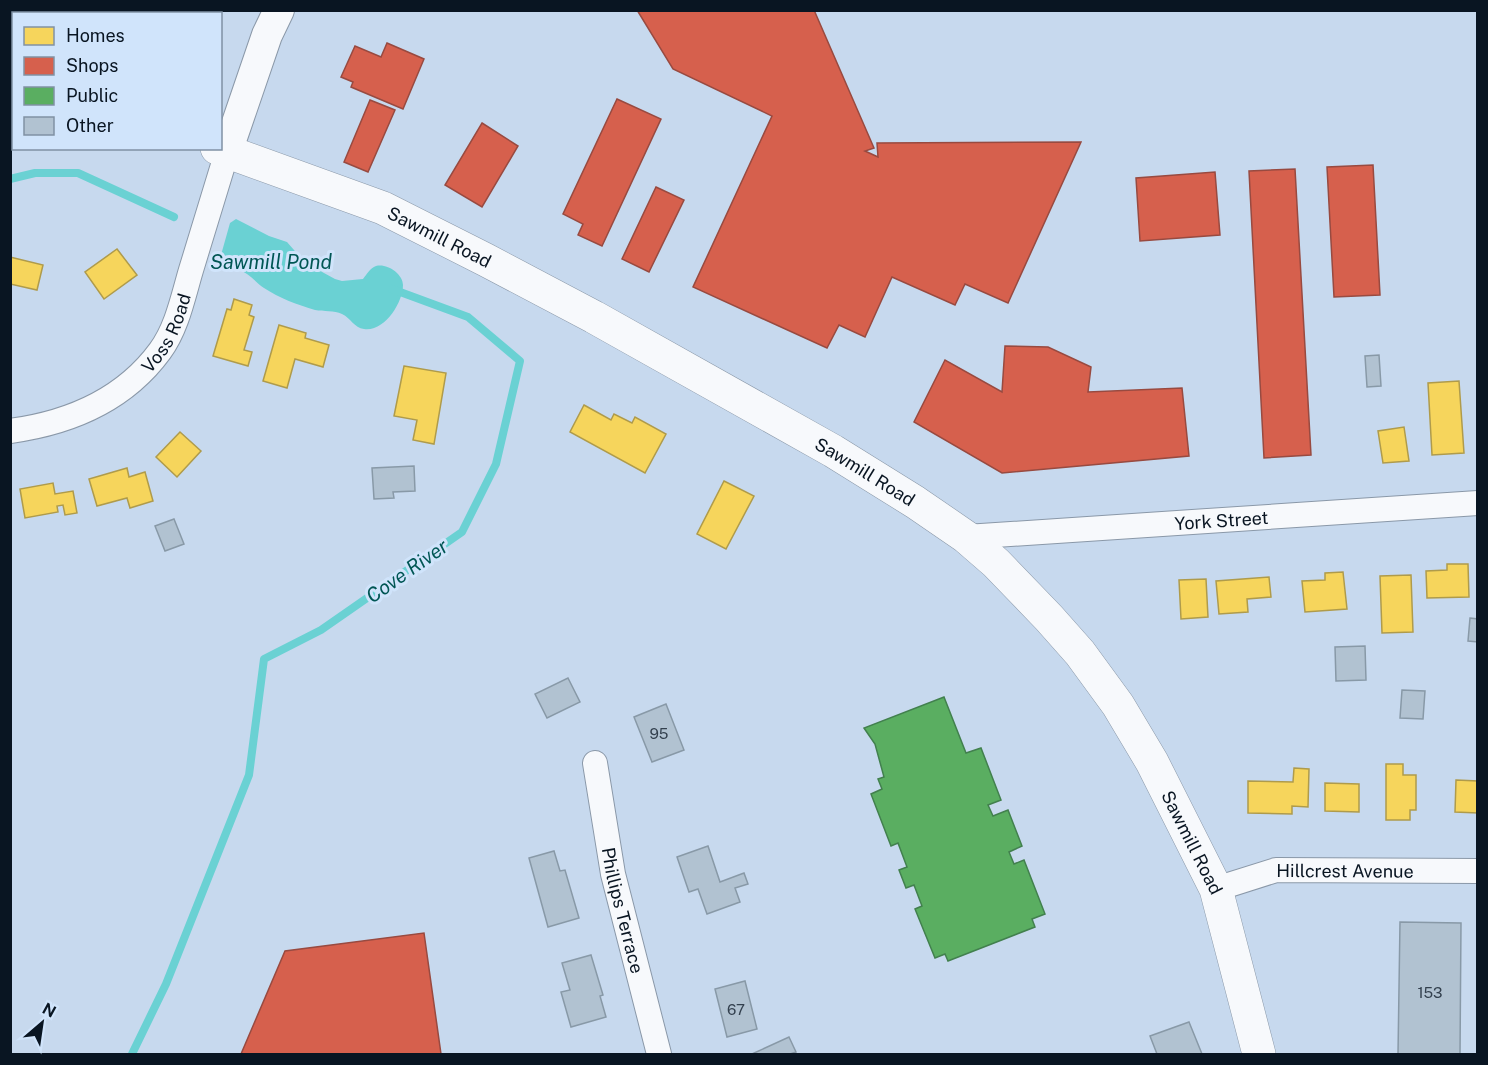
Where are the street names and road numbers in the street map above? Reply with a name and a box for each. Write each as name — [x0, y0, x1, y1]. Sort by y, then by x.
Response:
street label: Sawmill Road — [384, 202, 495, 272]
street label: Voss Road — [137, 291, 194, 377]
street label: Sawmill Road — [811, 433, 919, 510]
street label: York Street — [1174, 506, 1269, 534]
street label: Sawmill Road — [1158, 787, 1227, 898]
street label: Phillips Terrace — [598, 846, 648, 975]
street label: Hillcrest Avenue — [1276, 860, 1414, 881]

